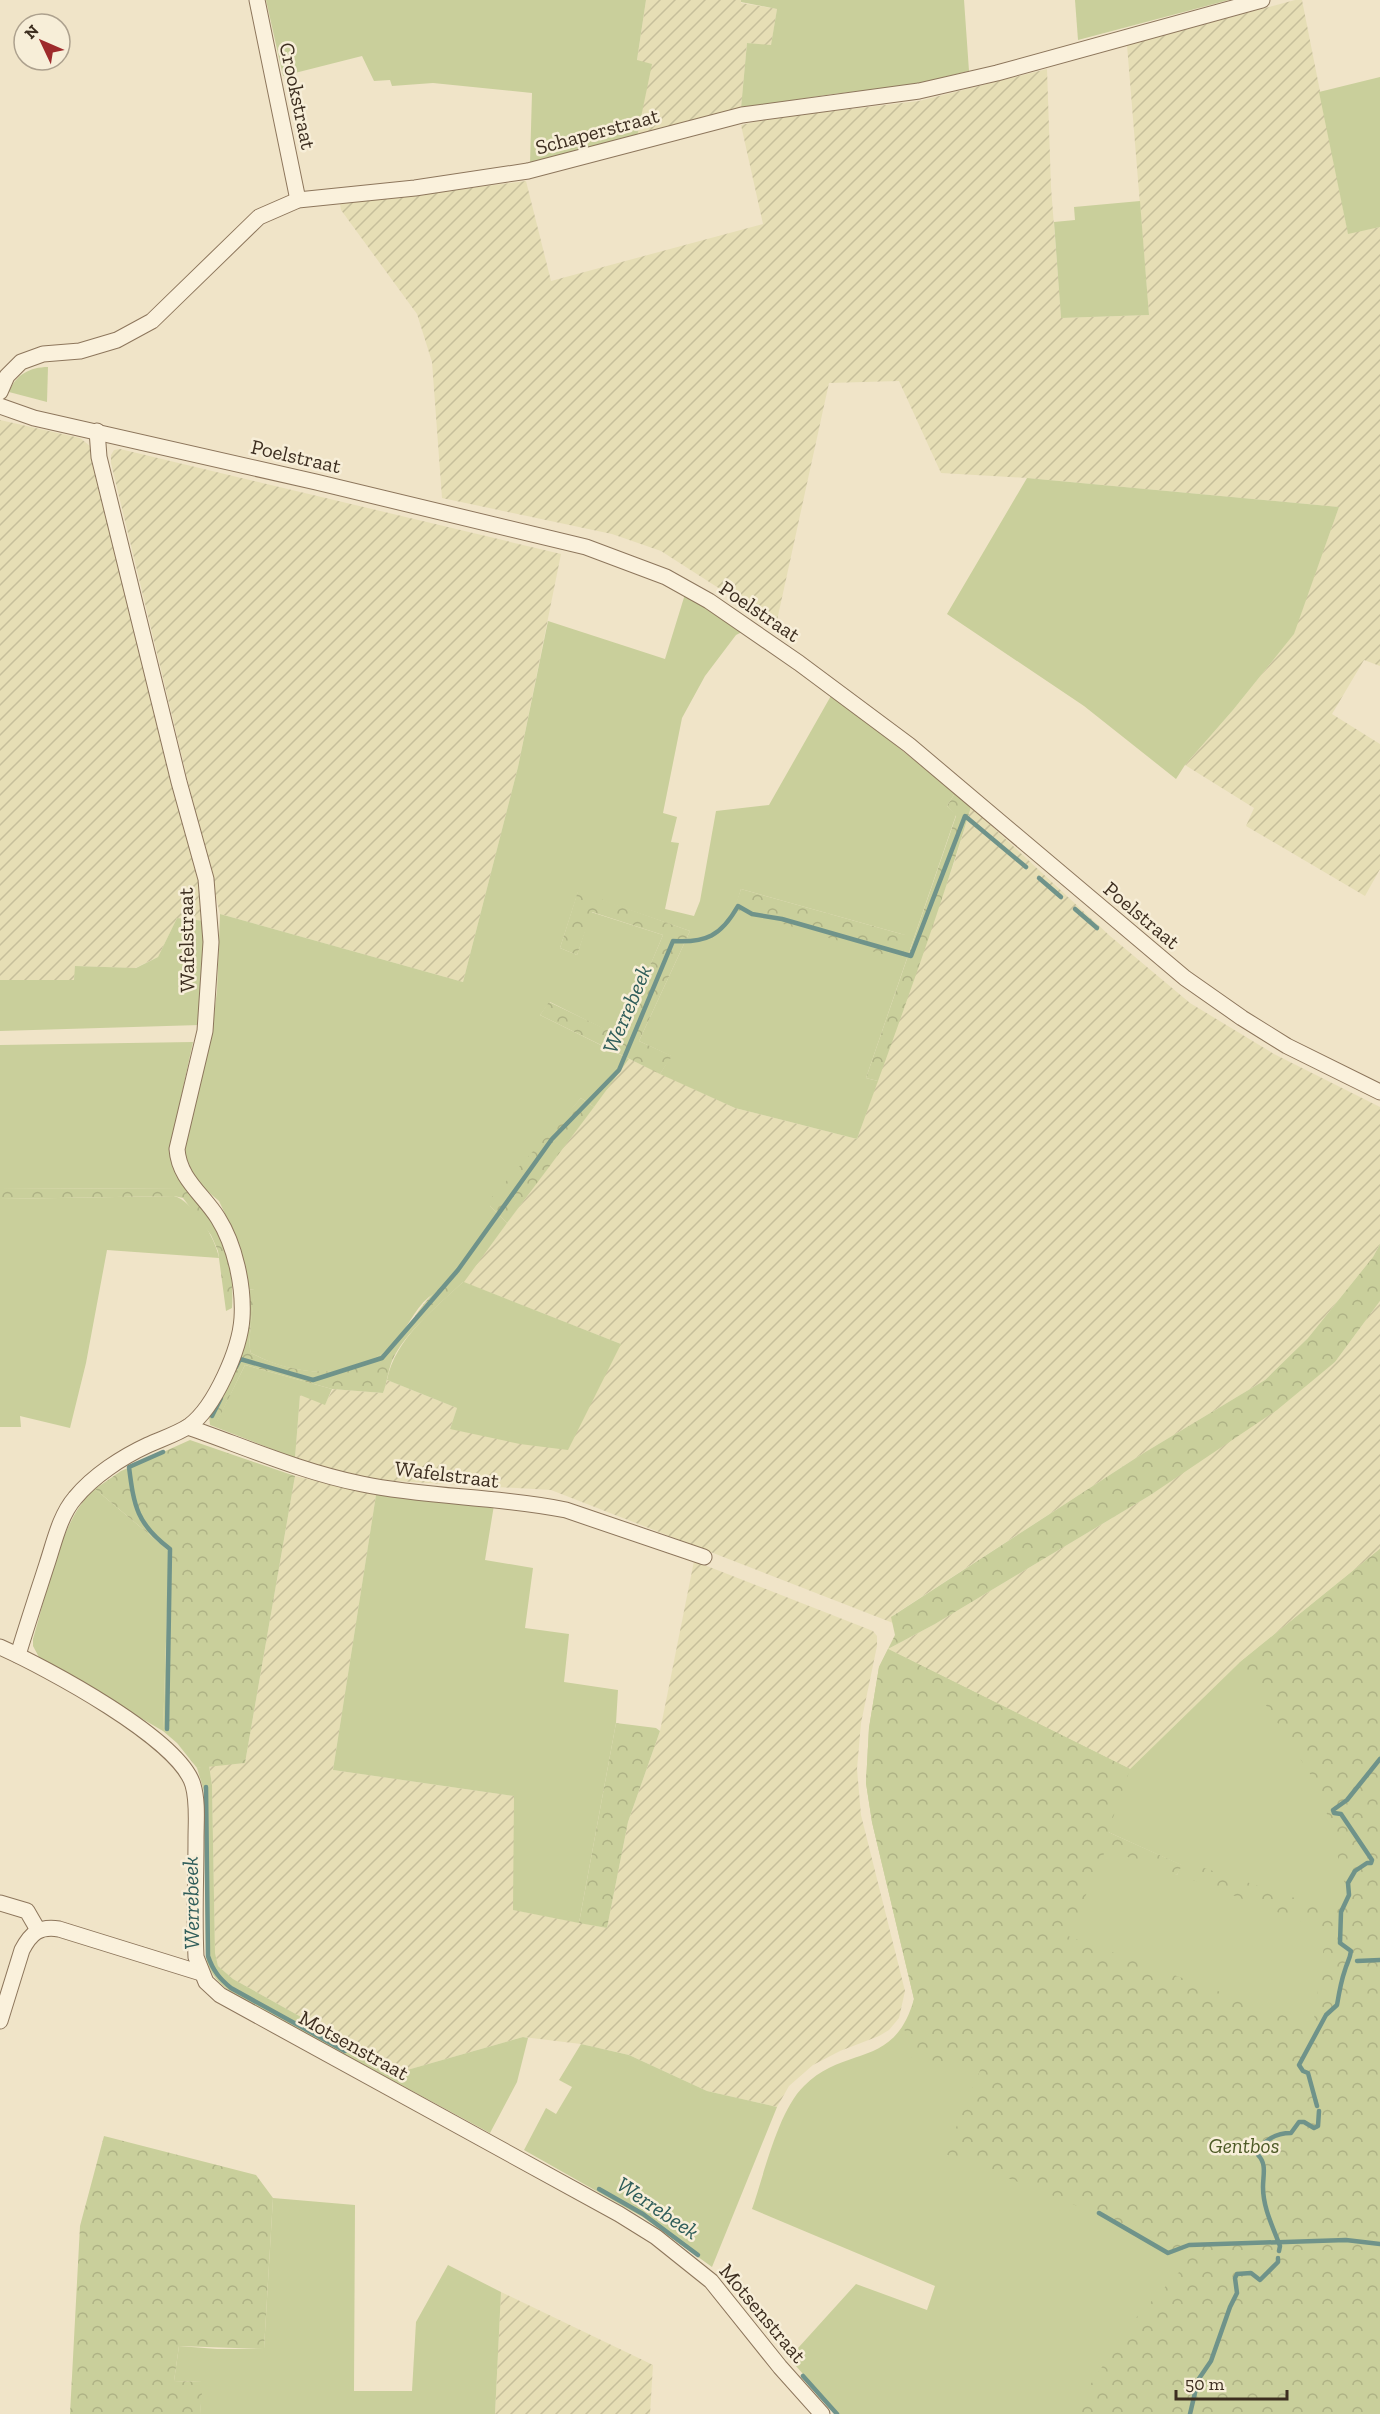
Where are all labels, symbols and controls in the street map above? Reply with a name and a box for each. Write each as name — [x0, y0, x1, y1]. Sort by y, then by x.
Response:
north arrow — [12, 12, 72, 72]
text: N — [21, 21, 43, 43]
street label: Crookstraat — [274, 40, 322, 152]
street label: Schaperstraat — [532, 102, 662, 160]
street label: Poelstraat — [249, 434, 344, 479]
street label: Poelstraat — [715, 575, 805, 647]
street label: Poelstraat — [1099, 876, 1185, 954]
street label: Wafelstraat — [173, 887, 199, 993]
water label: Werrebeek — [596, 961, 658, 1057]
street label: Wafelstraat — [393, 1455, 501, 1493]
water label: Werrebeek — [177, 1856, 205, 1950]
street label: Motsenstraat — [295, 2005, 413, 2086]
park label: Gentbos — [1209, 2133, 1279, 2158]
water label: Werrebeek — [612, 2171, 704, 2245]
street label: Motsenstraat — [714, 2258, 812, 2368]
scale bar — [1176, 2363, 1287, 2401]
text: 50 m — [1185, 2373, 1225, 2395]

